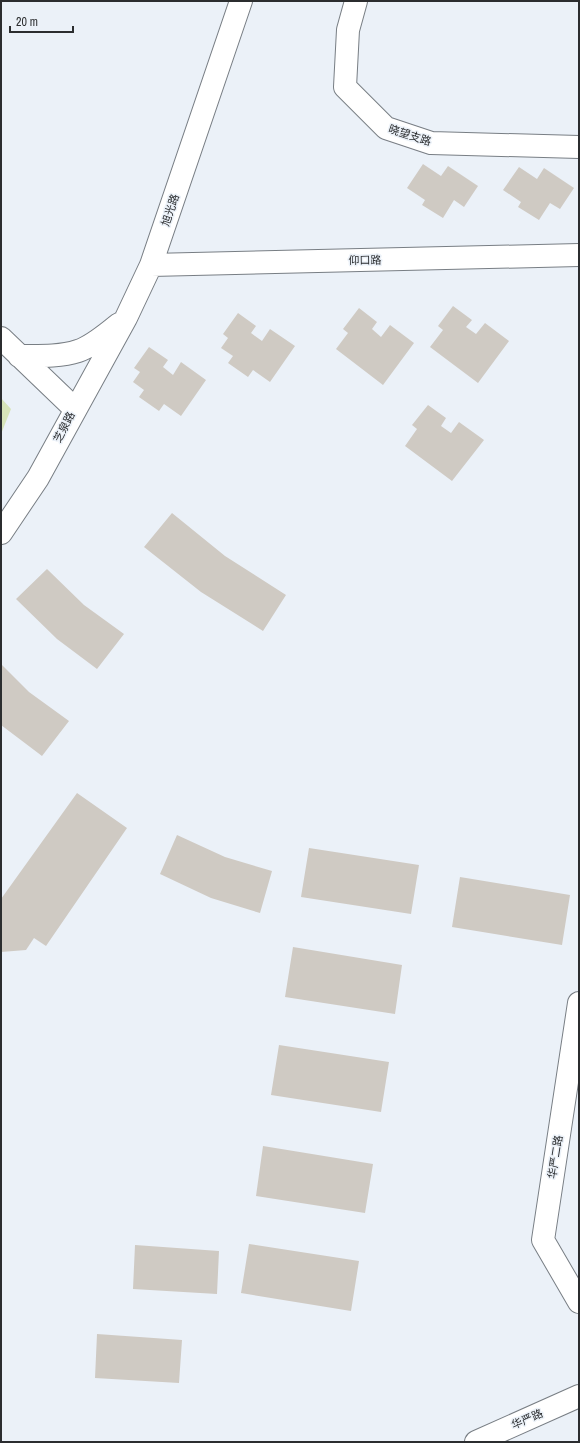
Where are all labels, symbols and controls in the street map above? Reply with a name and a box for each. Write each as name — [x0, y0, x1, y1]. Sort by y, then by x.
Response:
scale bar — [10, 8, 73, 34]
text: 20 m — [16, 14, 38, 30]
street label: 晓望支路 — [387, 122, 433, 148]
street label: 旭光路 — [158, 192, 182, 228]
street label: 仰口路 — [348, 253, 382, 267]
street label: 芝泉路 — [50, 409, 78, 445]
street label: 华严二路 — [545, 1134, 565, 1180]
street label: 华严路 — [509, 1406, 545, 1432]

